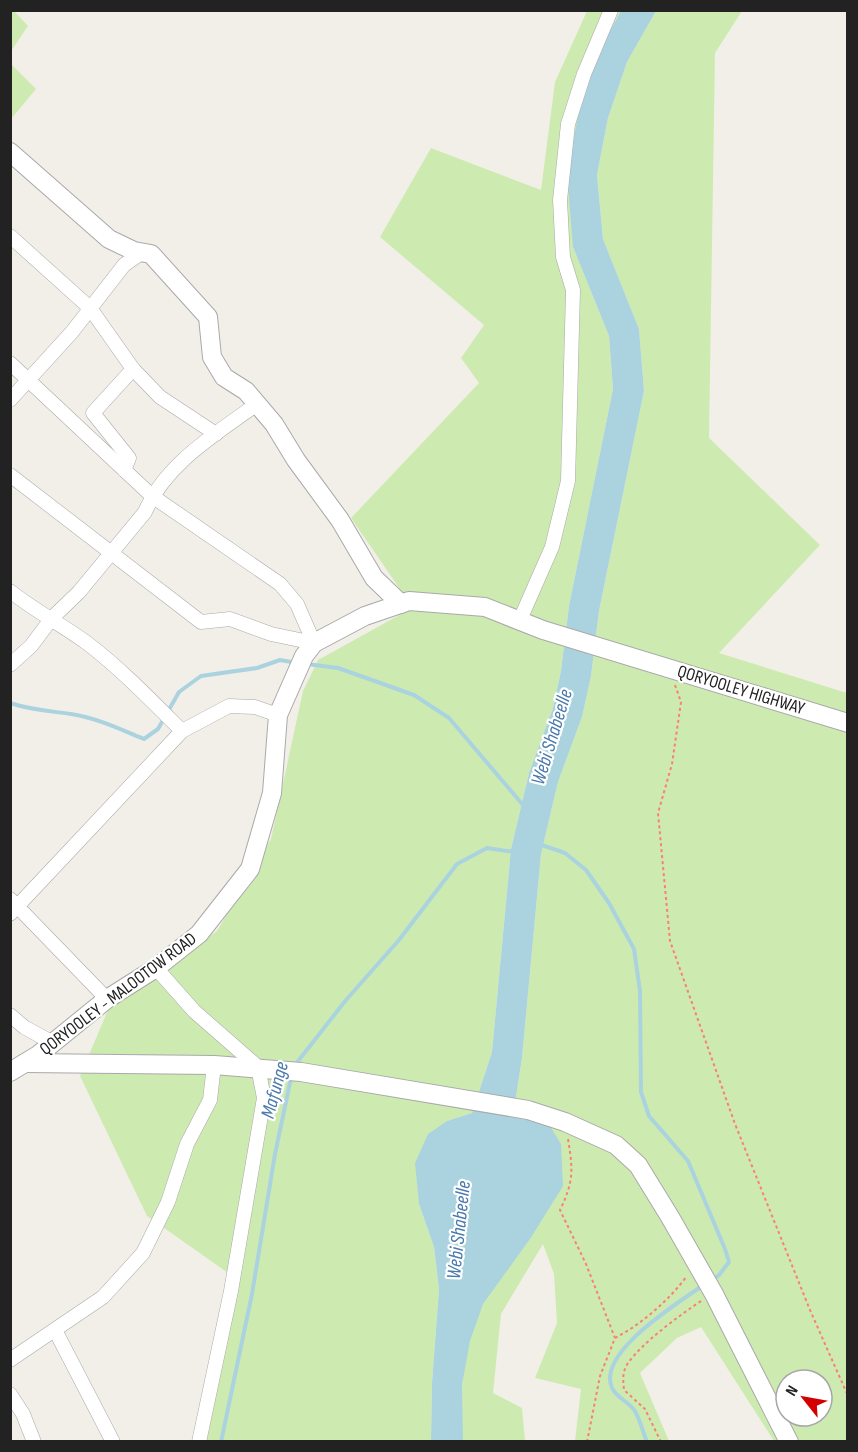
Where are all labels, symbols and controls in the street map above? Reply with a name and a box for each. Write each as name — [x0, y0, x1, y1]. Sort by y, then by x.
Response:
street label: QORYOOLEY HIGHWAY — [675, 661, 808, 719]
water label: Webi Shabeelle — [526, 686, 578, 788]
street label: QORYOOLEY - MALOOTOW ROAD — [36, 928, 200, 1060]
water label: Mafunge — [256, 1059, 294, 1121]
water label: Webi Shabeelle — [442, 1179, 476, 1280]
north arrow — [774, 1368, 834, 1428]
text: N — [782, 1382, 803, 1400]

